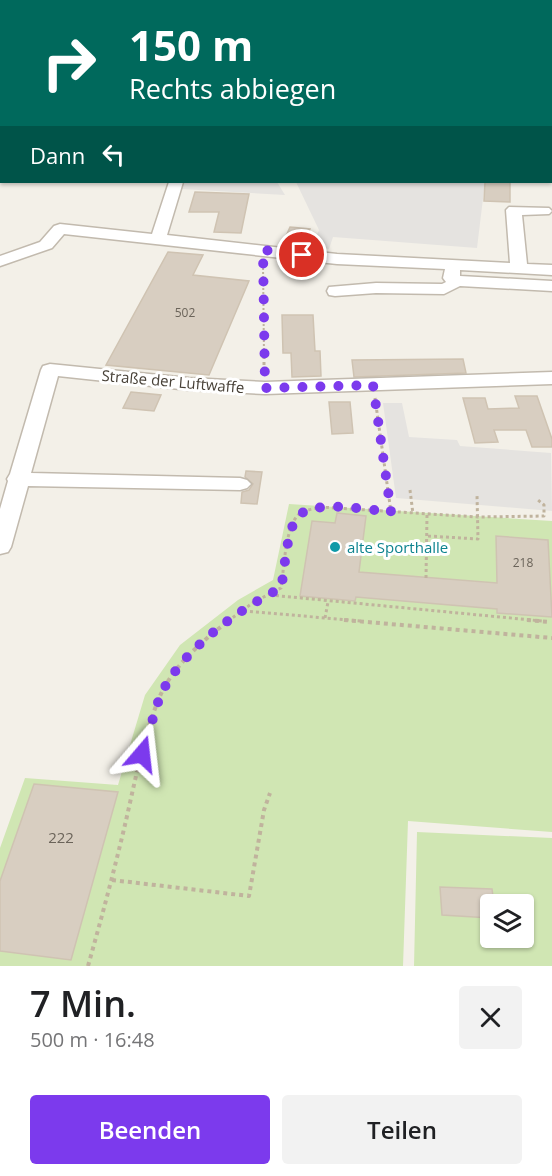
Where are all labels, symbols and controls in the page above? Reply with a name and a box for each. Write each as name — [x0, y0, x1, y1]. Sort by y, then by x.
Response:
text: 150 m — [129, 16, 253, 73]
icon: right — [30, 24, 108, 102]
text: Rechts abbiegen — [129, 70, 336, 107]
icon: left — [97, 138, 130, 171]
text: Dann — [30, 140, 85, 170]
pin — [276, 229, 327, 280]
icon: arrive — [285, 238, 318, 271]
house number: 502 — [175, 304, 195, 321]
street label: Straße der Luftwaffe — [101, 365, 245, 397]
place label: alte Sporthalle — [347, 537, 448, 557]
marker: alte Sporthalle — [328, 540, 342, 554]
house number: 218 — [513, 554, 533, 571]
position arrow — [110, 722, 174, 786]
house number: 222 — [48, 827, 74, 847]
map controls — [480, 894, 534, 948]
button: layers — [480, 894, 534, 948]
text: 7 Min. — [30, 979, 136, 1028]
button: close — [459, 986, 522, 1049]
text: 500 m · 16:48 — [30, 1026, 155, 1053]
button: Beenden — [30, 1095, 270, 1164]
button: Teilen — [282, 1095, 522, 1164]

